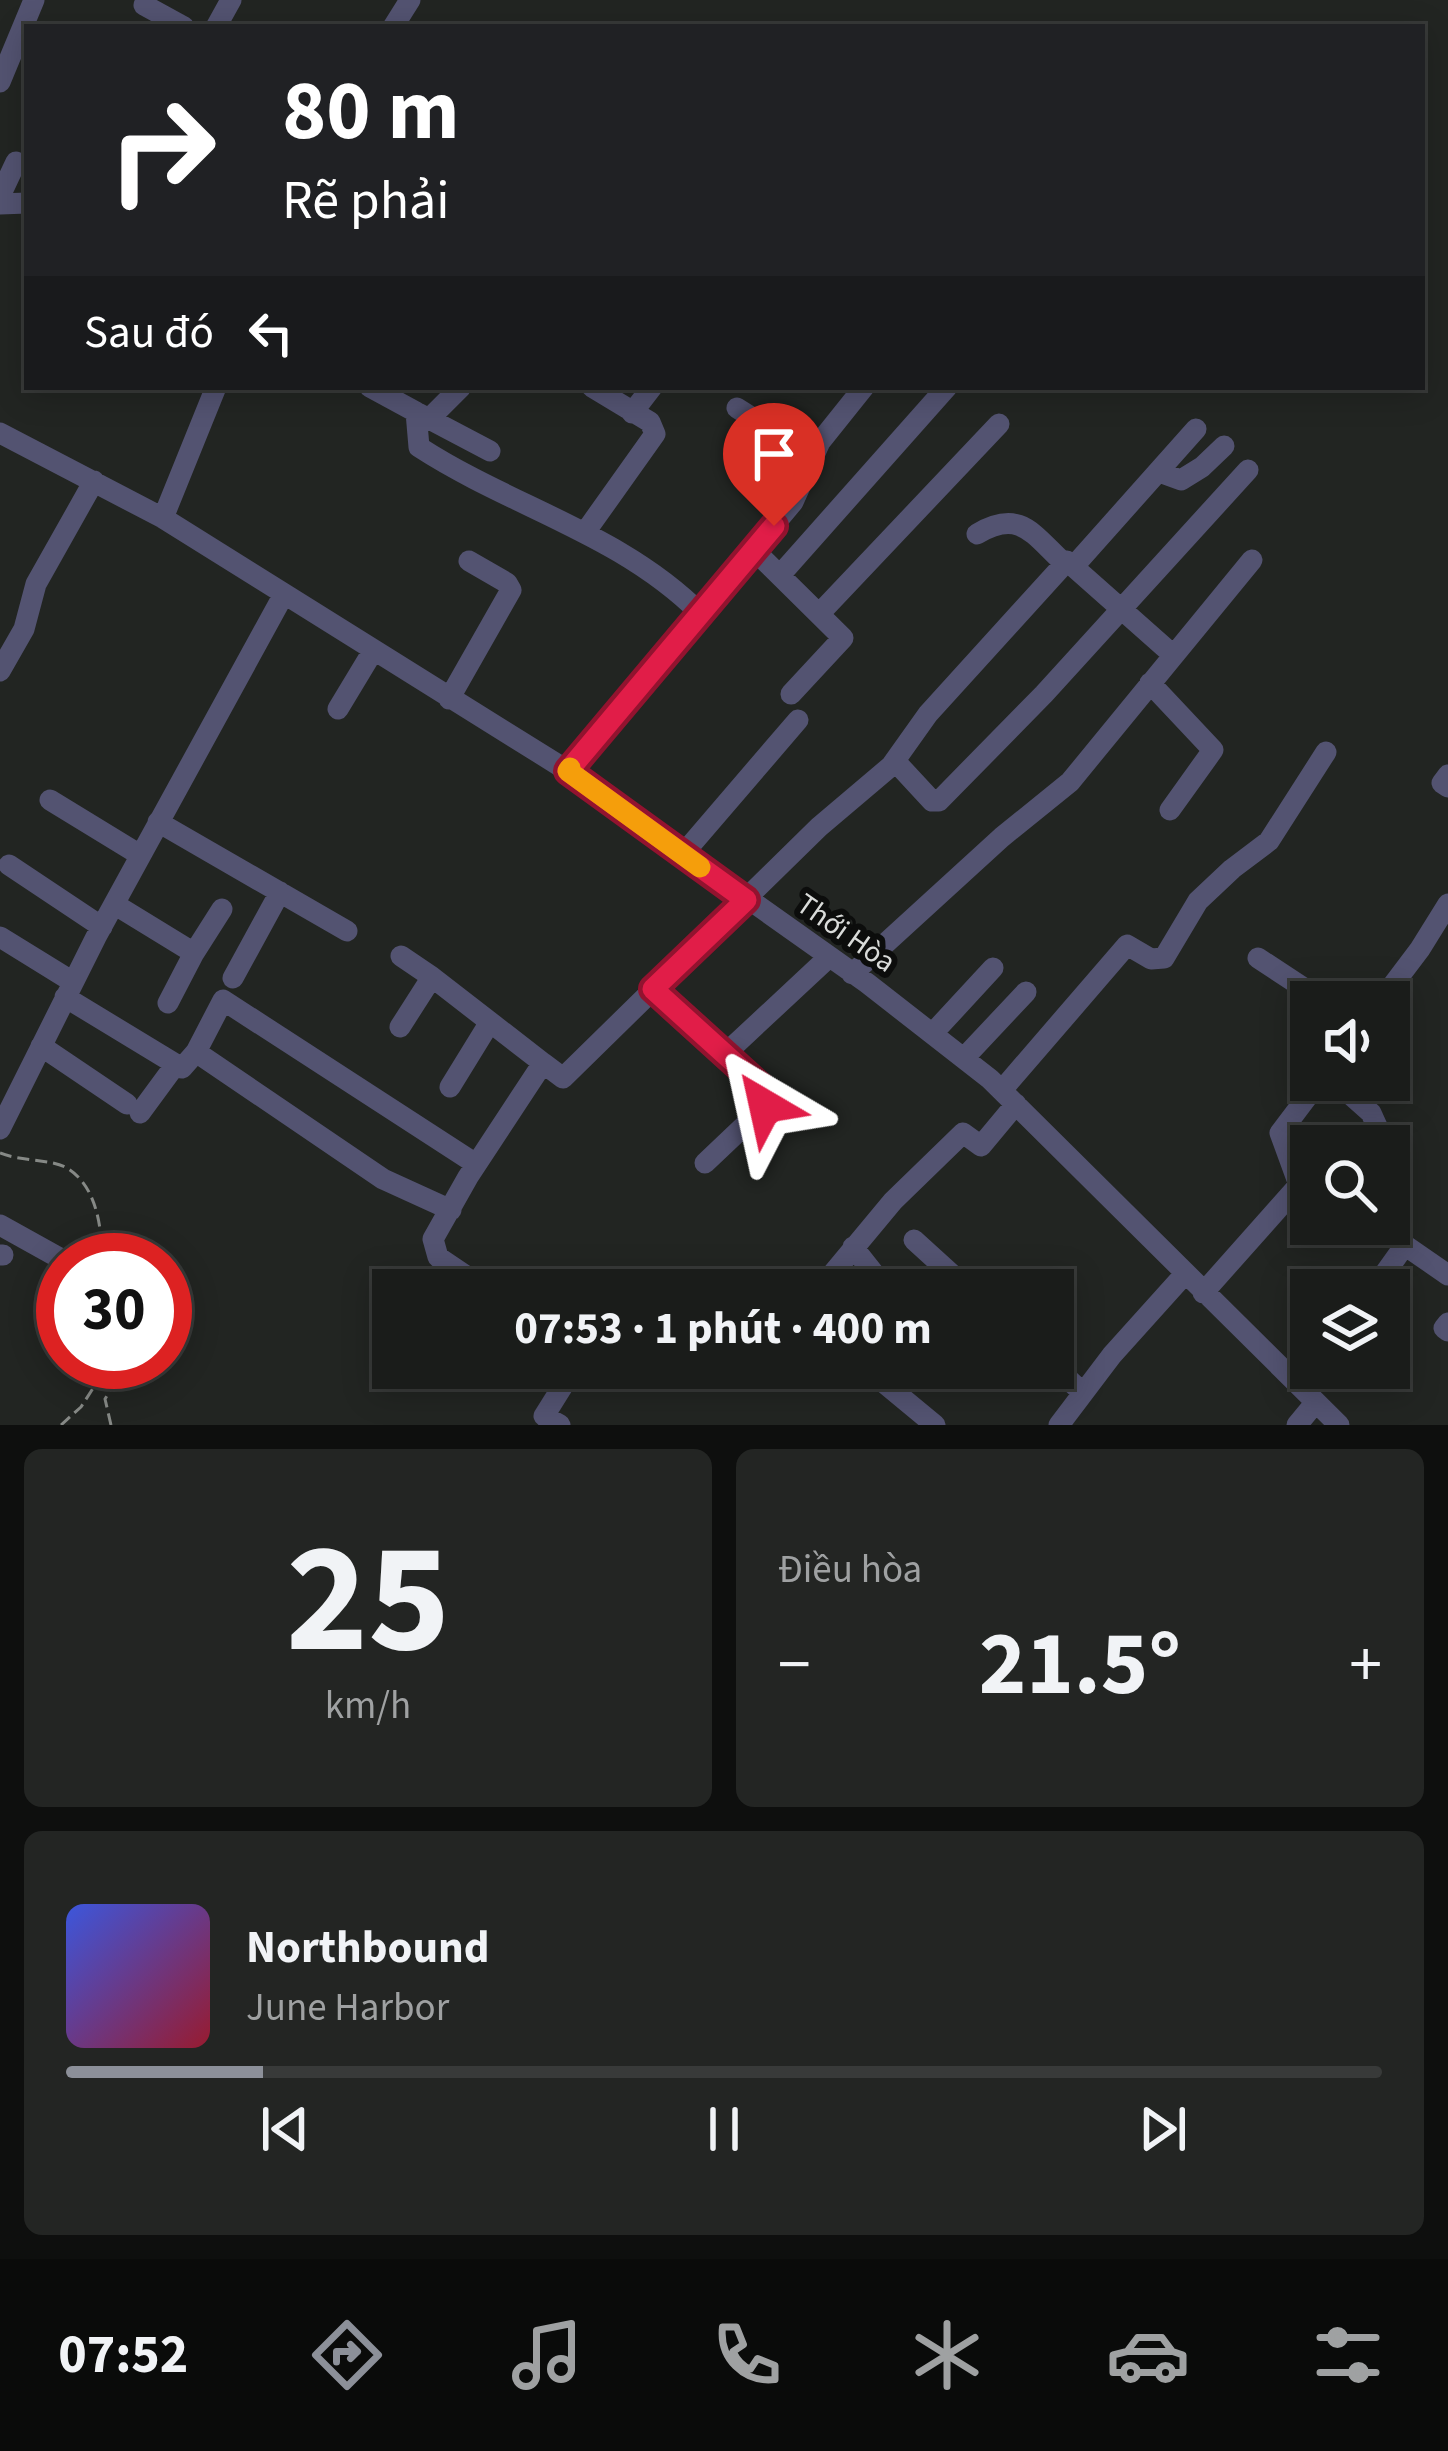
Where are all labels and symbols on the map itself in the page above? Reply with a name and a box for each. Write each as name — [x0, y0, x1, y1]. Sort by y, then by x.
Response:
pin — [723, 403, 825, 526]
street label: Thới Hòa — [788, 883, 904, 983]
position arrow — [702, 1043, 828, 1169]
speed limit sign: 30 — [36, 1233, 192, 1389]

